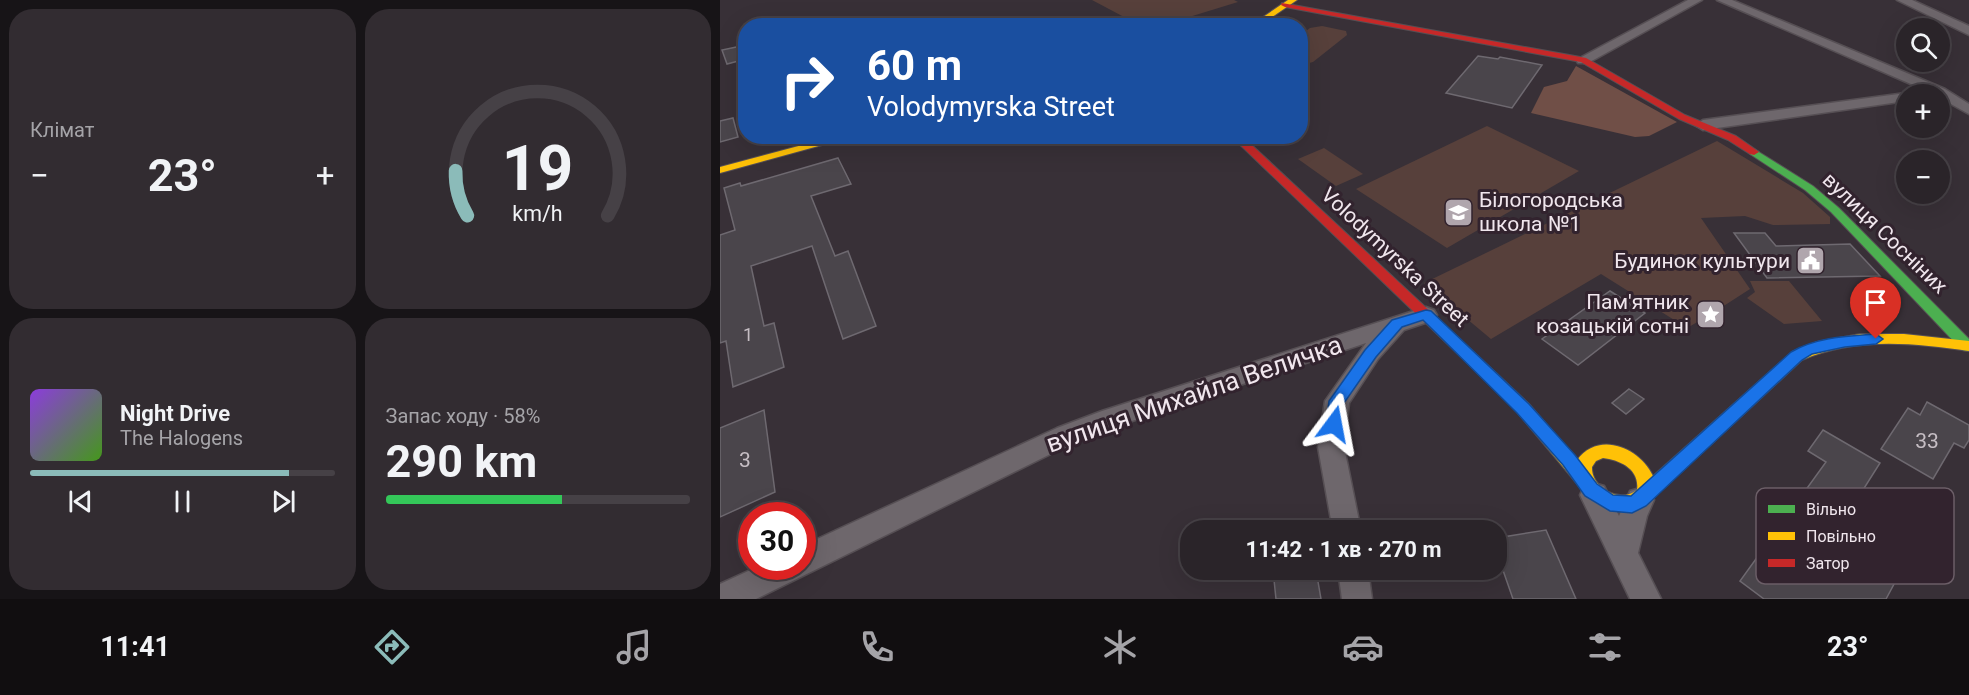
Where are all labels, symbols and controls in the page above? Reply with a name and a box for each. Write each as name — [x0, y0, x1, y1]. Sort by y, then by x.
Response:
map controls — [1896, 18, 1950, 204]
button: search — [1896, 18, 1950, 72]
text: 60 m — [867, 41, 962, 90]
icon: right — [768, 42, 846, 120]
button: + — [1896, 84, 1950, 138]
text: Volodymyrska Street — [867, 91, 1115, 123]
text: Клімат — [30, 118, 94, 142]
text: 19 — [502, 132, 574, 205]
text: 23° — [148, 149, 217, 202]
button: − — [1896, 150, 1950, 204]
text: − — [30, 156, 49, 195]
text: + — [316, 156, 335, 195]
street label: вулиця Сосніних — [1818, 168, 1952, 298]
street label: Volodymyrska Street — [1316, 183, 1474, 332]
place label: Білогородська школа №1 — [1479, 188, 1623, 236]
school or university icon: Білогородська школа №1 — [1442, 196, 1474, 228]
text: km/h — [513, 201, 563, 226]
public building icon: Будинок культури — [1795, 245, 1827, 277]
place label: Будинок культури — [1614, 249, 1790, 273]
pin — [1850, 277, 1901, 339]
icon: arrive — [1859, 286, 1892, 319]
place label: Пам'ятник козацькій сотні — [1536, 290, 1690, 338]
place icon: Пам'ятник козацькій сотні — [1694, 298, 1726, 330]
house number: 1 — [743, 324, 753, 345]
street label: вулиця Михайла Величка — [1042, 329, 1346, 459]
position arrow — [1302, 392, 1366, 456]
text: Night Drive — [120, 401, 230, 426]
text: Запас ходу · 58% — [386, 404, 540, 428]
text: The Halogens — [120, 426, 243, 450]
house number: 33 — [1915, 429, 1939, 453]
text: 290 km — [386, 435, 537, 488]
house number: 3 — [739, 448, 751, 472]
icon: previous — [64, 485, 97, 518]
icon: pause — [166, 485, 199, 518]
icon: next — [267, 485, 300, 518]
legend — [1756, 488, 1954, 584]
text: Вільно — [1806, 500, 1856, 519]
speed limit sign: 30 — [738, 502, 816, 580]
text: Повільно — [1806, 527, 1876, 546]
text: 11:42 · 1 хв · 270 m — [1246, 537, 1441, 562]
text: Затор — [1806, 554, 1850, 573]
icon: directions — [371, 626, 413, 668]
icon: music — [613, 626, 655, 668]
icon: phone — [856, 626, 898, 668]
icon: climate — [1099, 626, 1141, 668]
icon: car — [1342, 626, 1384, 668]
icon: filters — [1584, 626, 1626, 668]
text: 11:41 — [100, 631, 170, 663]
text: 23° — [1827, 631, 1869, 663]

